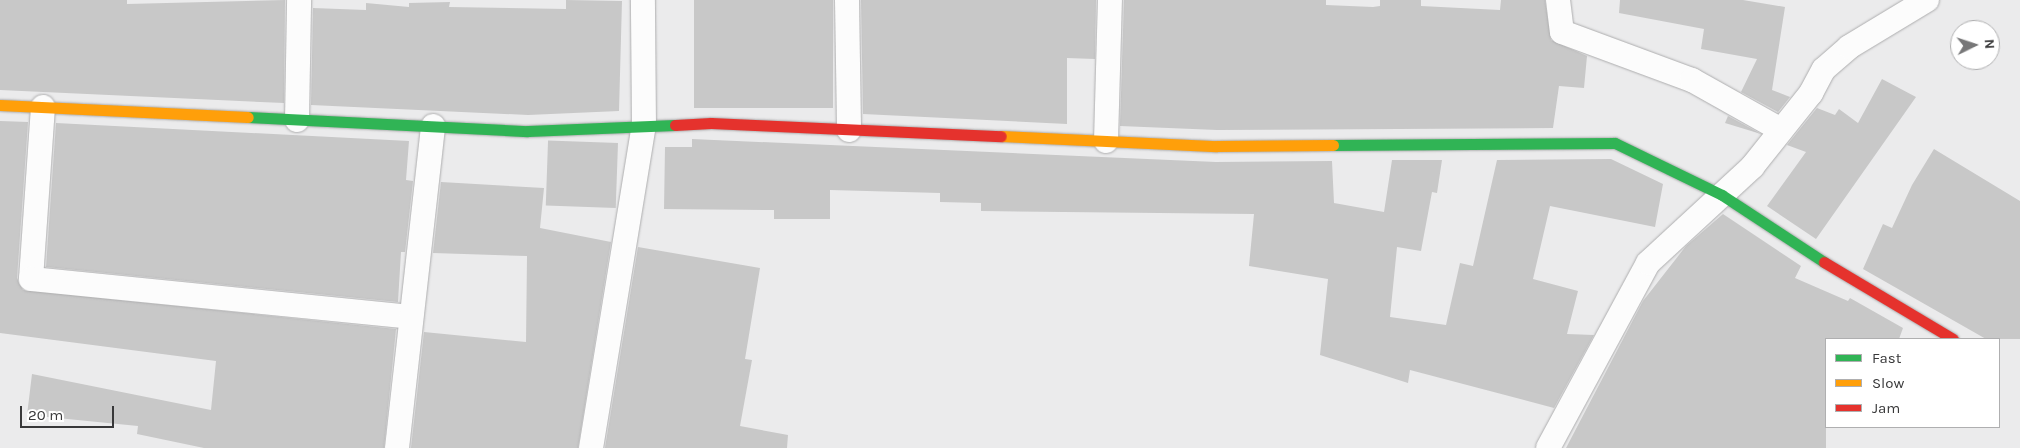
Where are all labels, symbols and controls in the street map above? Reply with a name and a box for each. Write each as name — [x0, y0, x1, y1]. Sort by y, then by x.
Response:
north arrow — [1950, 20, 2000, 70]
text: N — [1981, 38, 1998, 50]
legend — [1825, 338, 2000, 428]
text: Fast — [1872, 349, 1901, 367]
text: Slow — [1872, 374, 1904, 392]
scale bar — [22, 396, 116, 428]
text: Jam — [1872, 399, 1900, 417]
text: 20 m — [28, 406, 63, 424]

